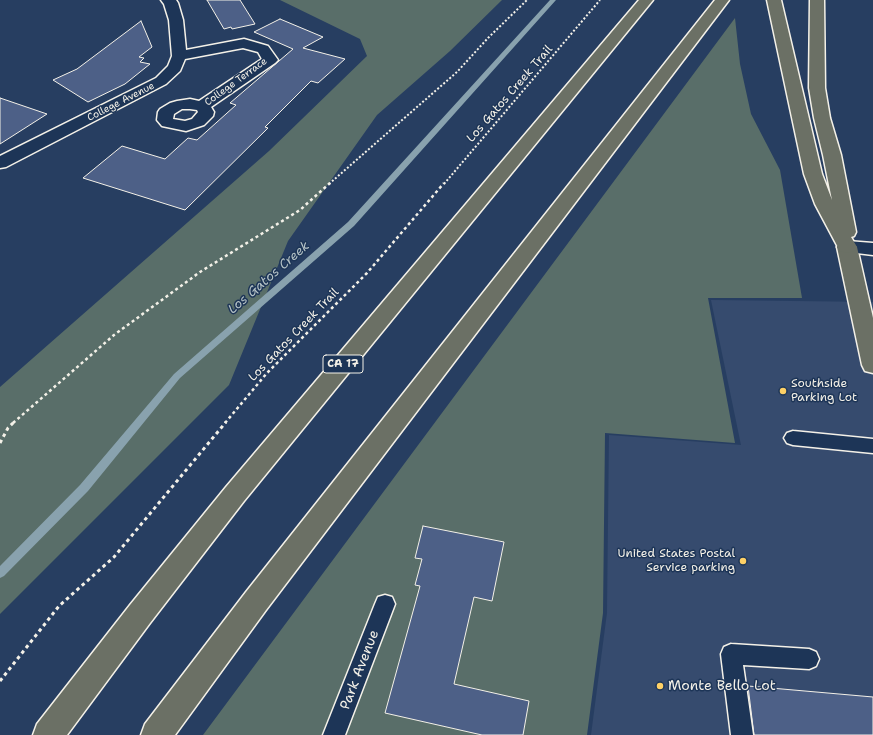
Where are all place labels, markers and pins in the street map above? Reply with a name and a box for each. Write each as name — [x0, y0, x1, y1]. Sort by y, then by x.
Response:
place label: Southside Parking Lot — [791, 377, 857, 405]
marker: Southside Parking Lot — [778, 386, 788, 396]
place label: United States Postal Service parking — [618, 547, 735, 575]
marker: United States Postal Service parking — [738, 556, 748, 566]
place label: Monte Bello Lot — [668, 678, 776, 694]
marker: Monte Bello Lot — [655, 681, 665, 691]

